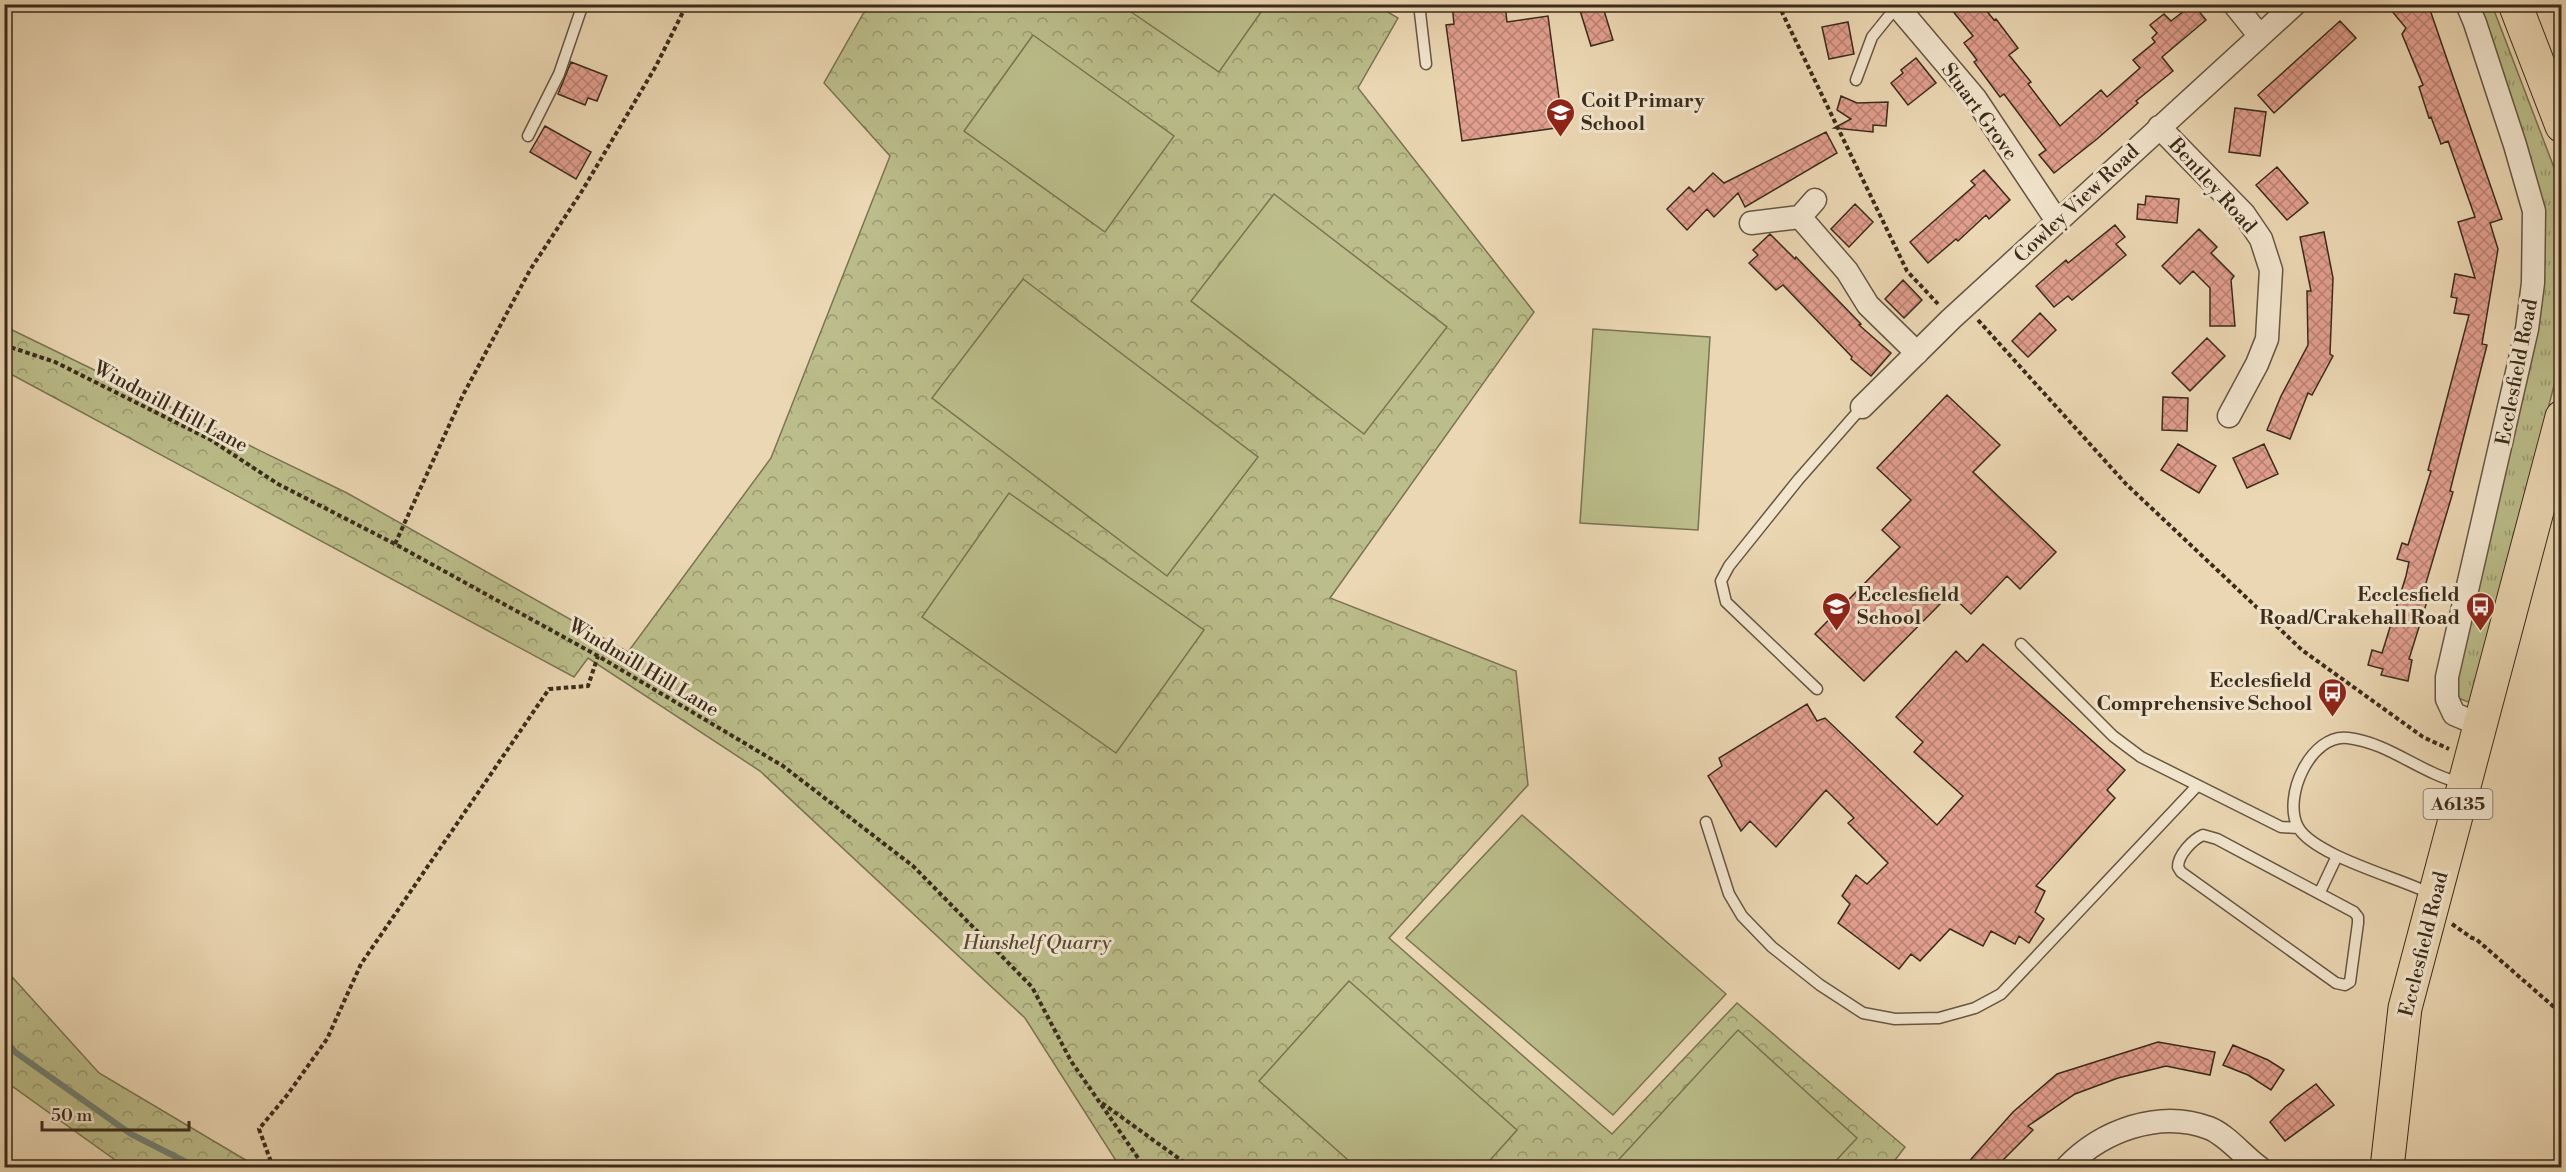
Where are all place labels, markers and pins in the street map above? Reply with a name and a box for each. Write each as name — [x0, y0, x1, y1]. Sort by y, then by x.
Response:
place label: Coit Primary School — [1581, 89, 1706, 137]
school or university icon: Coit Primary School — [1544, 96, 1576, 138]
place label: Ecclesfield School — [1857, 583, 1960, 631]
place label: Ecclesfield Road/Crakehall Road — [2259, 583, 2460, 631]
school or university icon: Ecclesfield School — [1820, 590, 1852, 632]
bus stop icon: Ecclesfield Road/Crakehall Road — [2465, 590, 2497, 632]
place label: Ecclesfield Comprehensive School — [2097, 669, 2312, 717]
bus stop icon: Ecclesfield Comprehensive School — [2317, 676, 2349, 718]

